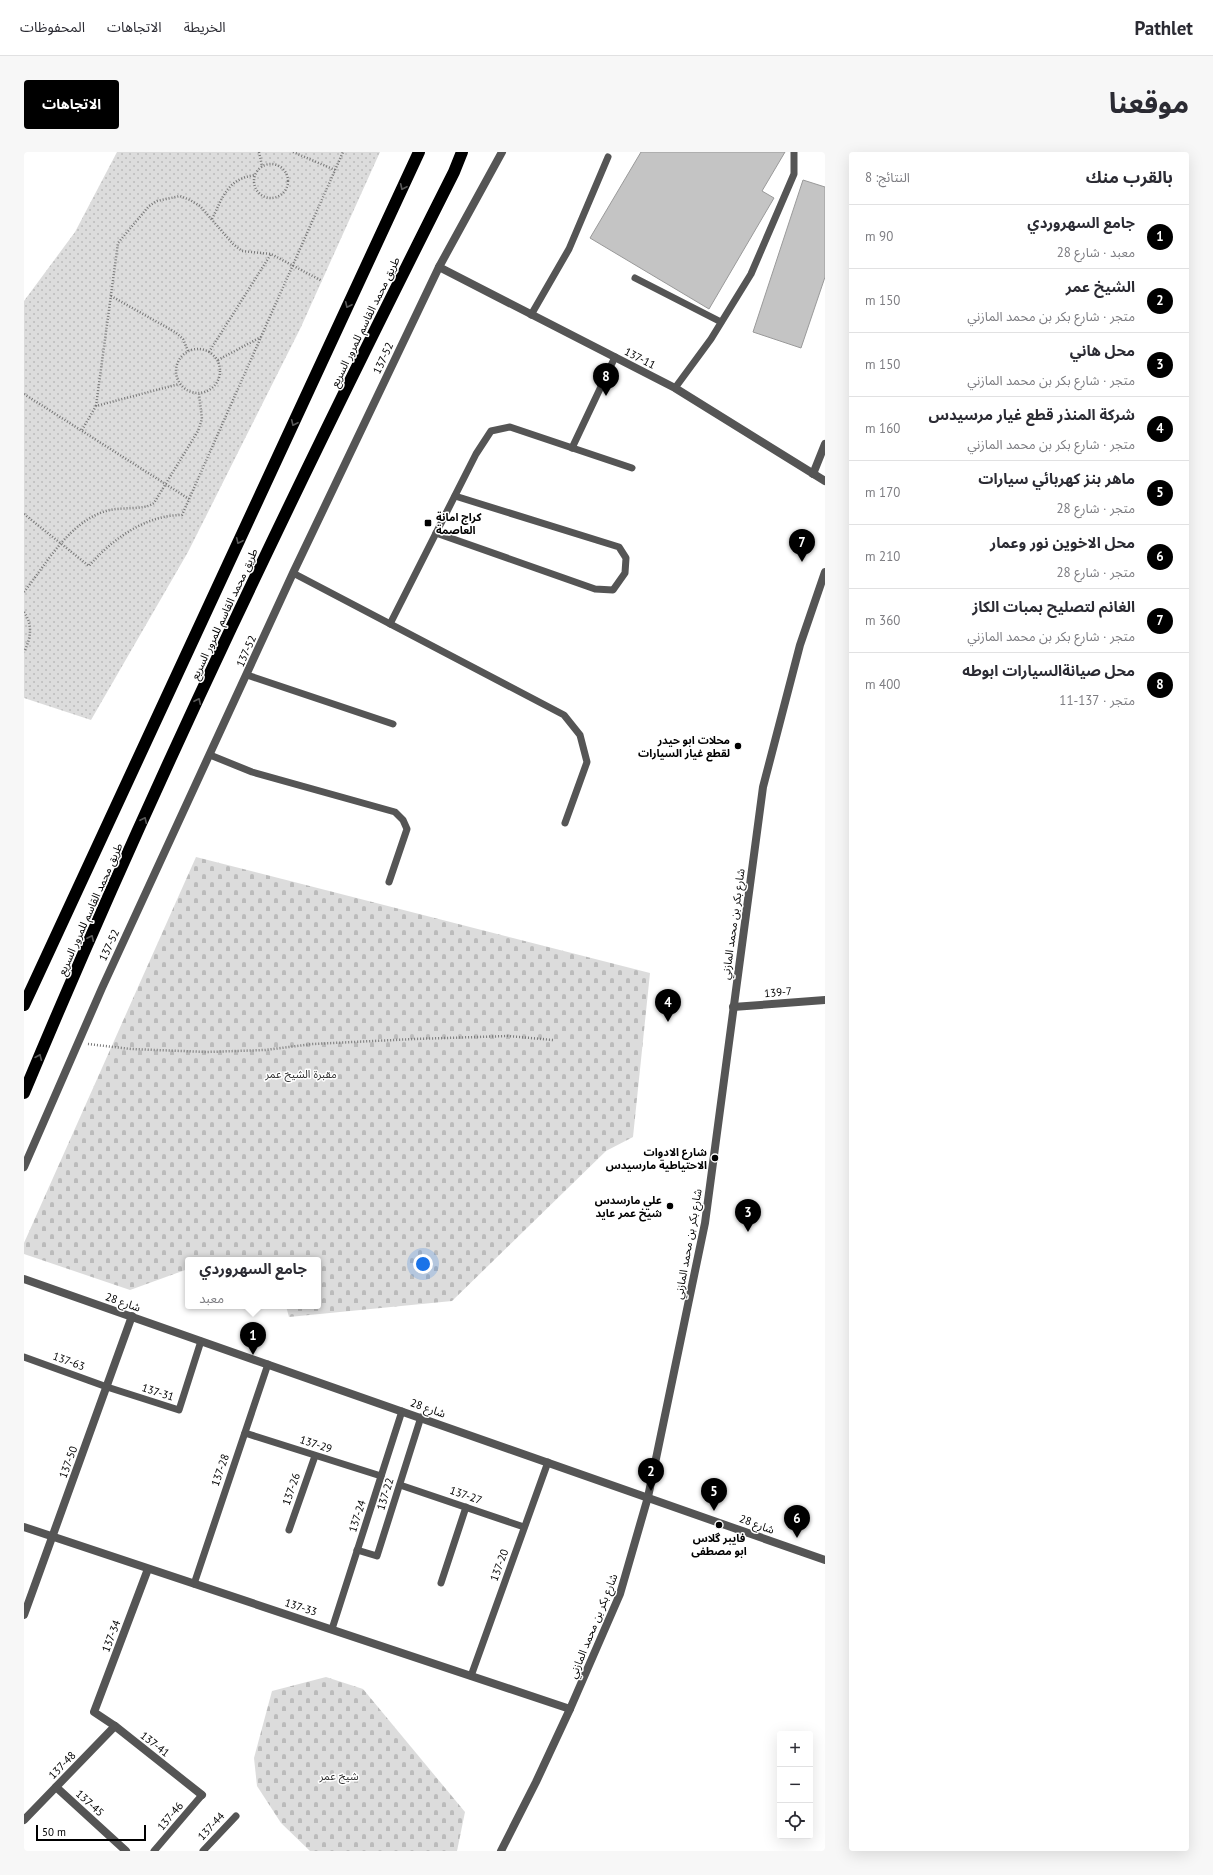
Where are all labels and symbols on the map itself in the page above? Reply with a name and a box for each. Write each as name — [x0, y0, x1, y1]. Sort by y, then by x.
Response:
one-way arrow — [400, 183, 408, 191]
street label: طريق محمد القاسم للمرور السريع — [327, 255, 404, 390]
one-way arrow — [345, 301, 353, 309]
street label: 137-52 — [370, 340, 396, 376]
street label: 137-11 — [622, 344, 658, 372]
pin: 8 — [593, 363, 619, 396]
one-way arrow — [290, 420, 298, 427]
place label: كراج امانة العاصمة — [436, 510, 483, 537]
marker: كراج امانة العاصمة — [423, 518, 433, 528]
pin: 7 — [789, 529, 815, 562]
one-way arrow — [236, 537, 244, 544]
street label: طريق محمد القاسم للمرور السريع — [187, 546, 262, 683]
street label: 137-52 — [233, 633, 259, 669]
one-way arrow — [193, 698, 201, 706]
place label: محلات ابو حيدر لقطع غيار السيارات — [638, 733, 730, 762]
marker: محلات ابو حيدر لقطع غيار السيارات — [733, 741, 743, 751]
one-way arrow — [140, 816, 148, 823]
street label: طريق محمد القاسم للمرور السريع — [54, 841, 127, 978]
street label: شارع بكر بن محمد المازني — [718, 867, 750, 981]
street label: 137-52 — [96, 927, 122, 963]
one-way arrow — [86, 935, 94, 942]
street label: 139-7 — [763, 984, 793, 1000]
pin: 4 — [655, 989, 681, 1022]
one-way arrow — [34, 1054, 42, 1062]
park label: مقبرة الشيخ عمر — [264, 1067, 337, 1082]
place label: شارع الادوات الاحتياطية مارسيدس — [606, 1145, 707, 1172]
marker: شارع الادوات الاحتياطية مارسيدس — [710, 1153, 720, 1163]
street label: شارع بكر بن محمد المازني — [671, 1187, 707, 1301]
place label: علي مارسدس شيخ عمر عايد — [595, 1193, 662, 1222]
pin: 3 — [735, 1199, 761, 1232]
marker: علي مارسدس شيخ عمر عايد — [665, 1201, 675, 1211]
your location — [413, 1254, 433, 1274]
street label: شارع 28 — [103, 1289, 143, 1316]
pin: 1 — [240, 1322, 266, 1355]
street label: 137-63 — [51, 1349, 87, 1373]
street label: 137-31 — [140, 1380, 176, 1404]
street label: شارع 28 — [408, 1395, 448, 1422]
street label: 137-29 — [298, 1432, 334, 1456]
street label: 137-50 — [56, 1444, 80, 1480]
street label: 137-28 — [208, 1452, 232, 1488]
pin: 2 — [638, 1458, 664, 1491]
street label: 137-26 — [279, 1471, 303, 1507]
street label: 137-22 — [373, 1476, 397, 1512]
pin: 5 — [701, 1478, 727, 1511]
street label: 137-27 — [448, 1483, 484, 1507]
street label: 137-24 — [345, 1498, 369, 1534]
pin: 6 — [784, 1505, 810, 1538]
street label: شارع 28 — [737, 1511, 777, 1538]
marker: فايبر گلاس ابو مصطفى — [714, 1520, 724, 1530]
place label: فايبر گلاس ابو مصطفى — [691, 1531, 747, 1558]
street label: 137-20 — [487, 1547, 511, 1583]
street label: شارع بكر بن محمد المازني — [566, 1571, 623, 1681]
street label: 137-33 — [283, 1595, 319, 1619]
street label: 137-34 — [99, 1618, 123, 1654]
street label: 137-41 — [138, 1728, 172, 1760]
street label: 137-48 — [45, 1748, 79, 1782]
park label: شيخ عمر — [318, 1769, 359, 1784]
street label: 137-45 — [73, 1787, 107, 1819]
street label: 137-46 — [154, 1799, 186, 1833]
street label: 137-44 — [195, 1809, 227, 1843]
scale bar — [36, 1823, 146, 1842]

